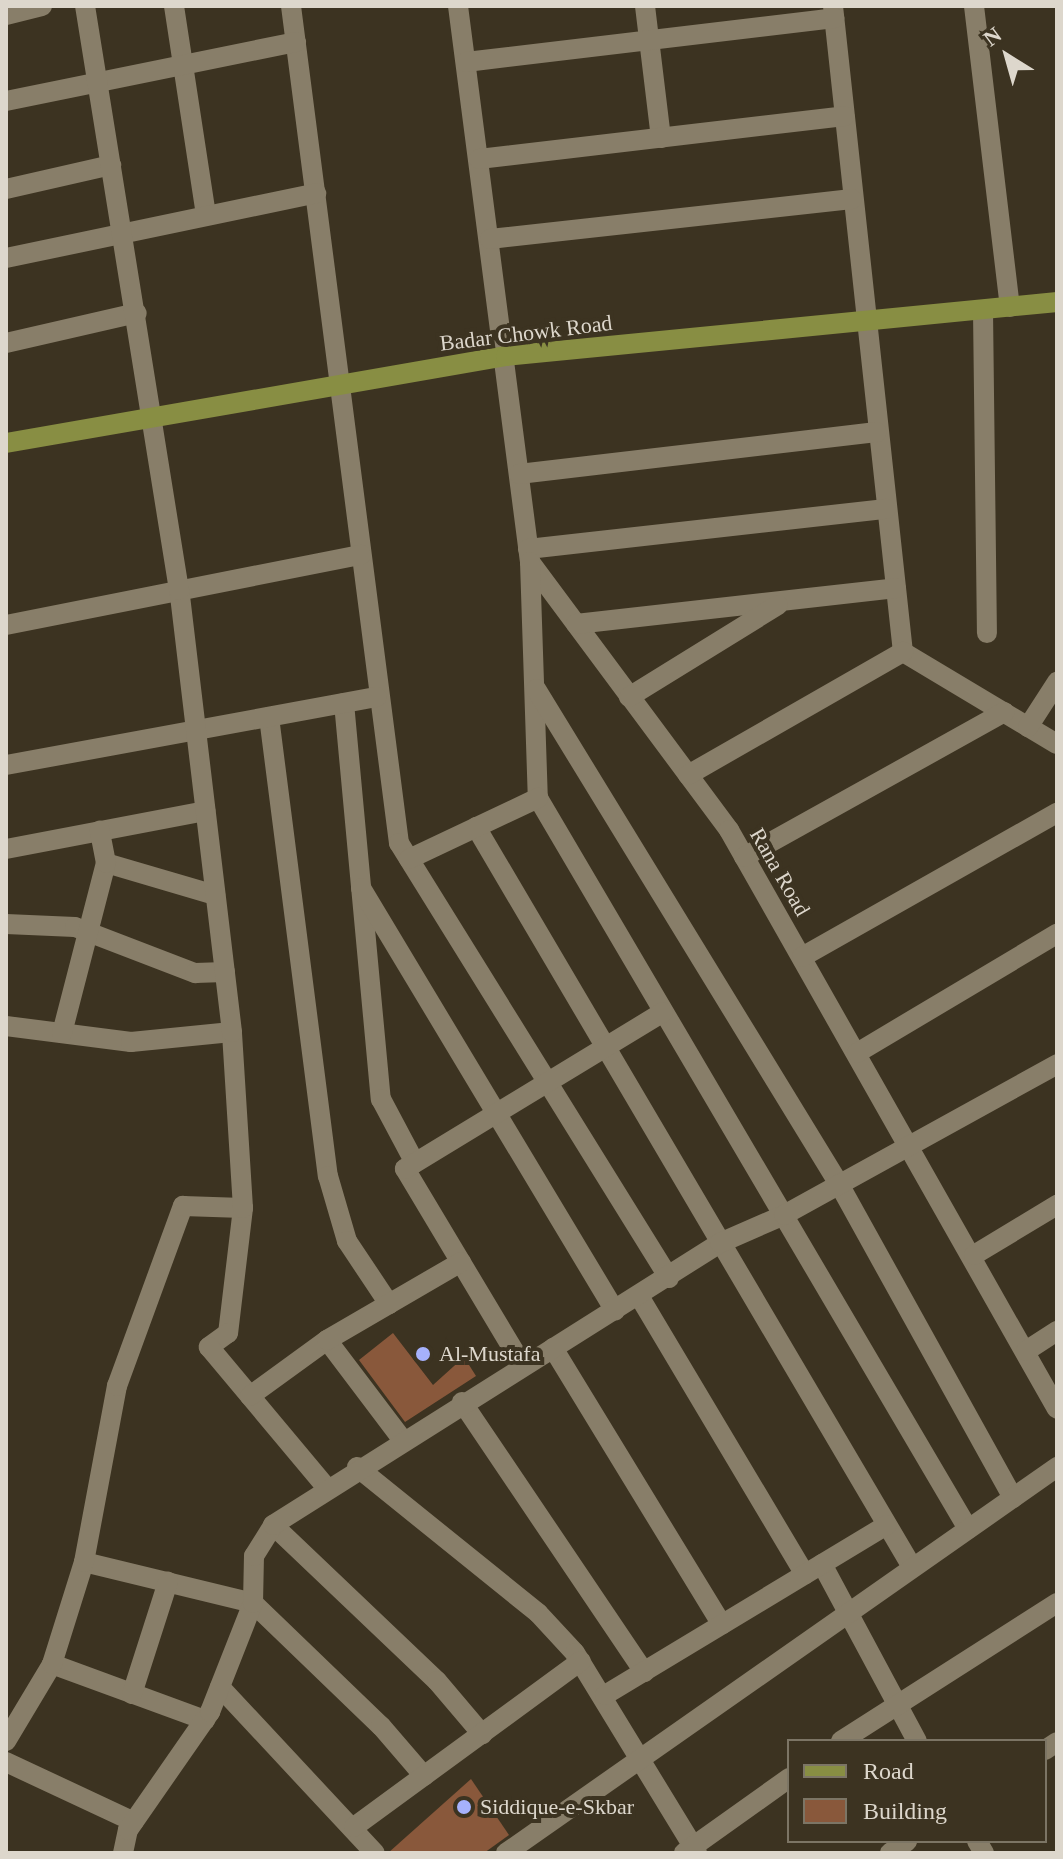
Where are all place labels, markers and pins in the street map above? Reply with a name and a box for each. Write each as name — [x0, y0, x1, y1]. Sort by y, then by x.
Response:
place label: Al-Mustafa — [439, 1341, 550, 1367]
marker: Al-Mustafa — [414, 1345, 432, 1363]
place label: Siddique-e-Skbar — [480, 1794, 655, 1820]
marker: Siddique-e-Skbar — [455, 1798, 473, 1816]

